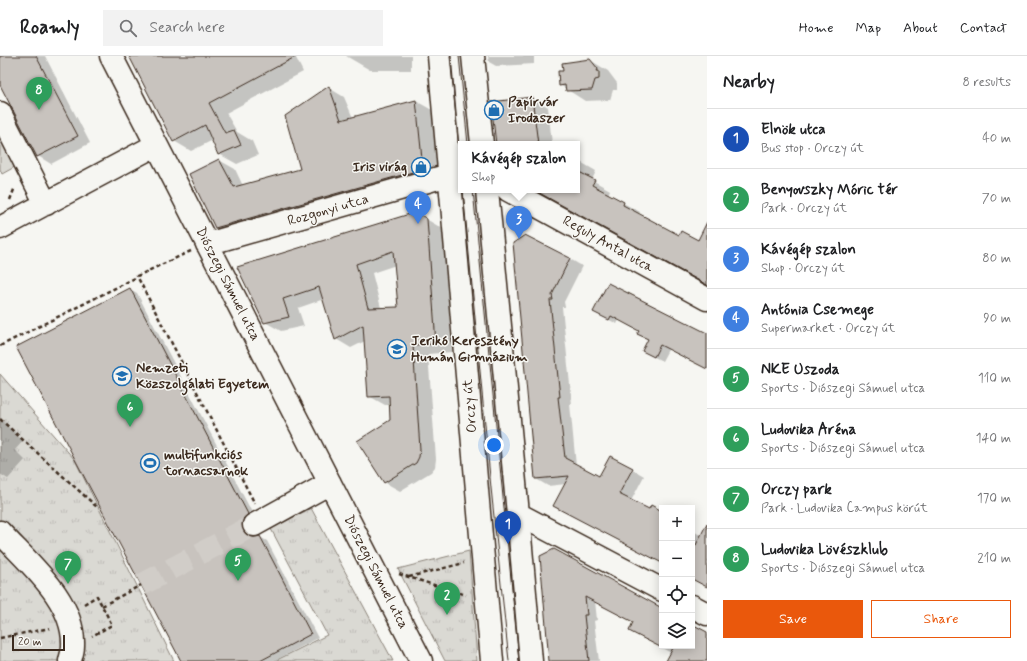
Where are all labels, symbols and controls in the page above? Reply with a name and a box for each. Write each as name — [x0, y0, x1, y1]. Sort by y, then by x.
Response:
search box — [103, 10, 383, 46]
text: Roamly — [20, 15, 79, 40]
icon: search — [117, 17, 139, 39]
text: Search here — [149, 18, 225, 38]
text: Home — [799, 19, 833, 37]
text: Map — [855, 19, 881, 37]
text: About — [903, 19, 938, 37]
text: Contact — [960, 19, 1007, 37]
text: Nearby — [723, 71, 775, 93]
text: 8 results — [963, 74, 1011, 91]
pin: 8 — [26, 77, 52, 110]
place label: Papírvár Irodaszer — [508, 93, 565, 127]
shop icon: Papírvár Irodaszer — [483, 99, 505, 121]
text: Elnök utca — [761, 120, 826, 140]
text: 1 — [733, 130, 739, 147]
text: 40 m — [982, 130, 1011, 147]
text: Bus stop · Orczy út — [761, 140, 864, 157]
popup — [458, 141, 580, 193]
text: Kávégép szalon — [472, 149, 566, 169]
shop icon: Iris virág — [410, 156, 432, 178]
place label: Iris virág — [353, 158, 407, 177]
text: Shop — [472, 169, 495, 186]
text: Benyovszky Móric tér — [761, 180, 898, 200]
street label: Rozgonyi utca — [285, 190, 371, 231]
text: 2 — [733, 190, 739, 207]
text: 70 m — [982, 190, 1011, 207]
pin: 4 — [405, 191, 431, 224]
text: Park · Orczy út — [761, 200, 847, 217]
pin: 3 — [506, 206, 532, 239]
street label: Reguly Antal utca — [558, 212, 657, 278]
street label: Diószegi Sámuel utca — [191, 224, 265, 344]
text: Kávégép szalon — [761, 240, 856, 260]
text: 3 — [733, 250, 739, 267]
text: 80 m — [982, 250, 1011, 267]
text: Shop · Orczy út — [761, 260, 845, 277]
text: Antónia Csemege — [761, 300, 874, 320]
text: 4 — [732, 310, 740, 327]
text: 90 m — [983, 310, 1011, 327]
text: Supermarket · Orczy út — [761, 320, 895, 337]
place label: Jerikó Keresztény Humán Gimnázium — [411, 332, 528, 366]
school or university icon: Jerikó Keresztény Humán Gimnázium — [386, 338, 408, 360]
place label: Nemzeti Közszolgálati Egyetem — [136, 359, 270, 396]
text: NKE Uszoda — [761, 360, 840, 380]
school or university icon: Nemzeti Közszolgálati Egyetem — [111, 365, 133, 387]
text: 5 — [732, 370, 740, 387]
text: 110 m — [978, 370, 1011, 387]
street label: Orczy út — [459, 378, 481, 434]
text: Sports · Diószegi Sámuel utca — [761, 380, 925, 397]
pin: 6 — [117, 394, 143, 427]
text: Ludovika Aréna — [761, 420, 856, 440]
text: 6 — [733, 430, 739, 447]
text: 140 m — [976, 430, 1011, 447]
your location — [484, 435, 504, 455]
text: Sports · Diószegi Sámuel utca — [761, 440, 925, 457]
place label: multifunkciós tornacsarnok — [163, 446, 248, 480]
sports icon: multifunkciós tornacsarnok — [139, 452, 161, 474]
text: Orczy park — [761, 480, 832, 500]
text: 7 — [732, 490, 740, 507]
text: 170 m — [977, 490, 1011, 507]
text: Park · Ludovika Campus körút — [761, 500, 928, 517]
map controls — [659, 505, 695, 649]
button: + — [659, 505, 695, 541]
pin: 1 — [495, 511, 521, 544]
street label: Diószegi Sámuel utca — [339, 512, 413, 632]
text: Ludovika Lövészklub — [761, 540, 888, 560]
button: − — [659, 541, 695, 577]
pin: 5 — [225, 548, 251, 581]
text: 8 — [732, 550, 740, 567]
text: 210 m — [977, 550, 1011, 567]
pin: 7 — [55, 551, 81, 584]
text: Sports · Diószegi Sámuel utca — [761, 560, 925, 577]
button: locate — [659, 577, 695, 613]
pin: 2 — [434, 582, 460, 615]
button: Save — [723, 600, 863, 638]
button: Share — [871, 600, 1011, 638]
button: layers — [659, 613, 695, 649]
scale bar — [12, 633, 65, 652]
text: 20 m — [18, 635, 41, 649]

